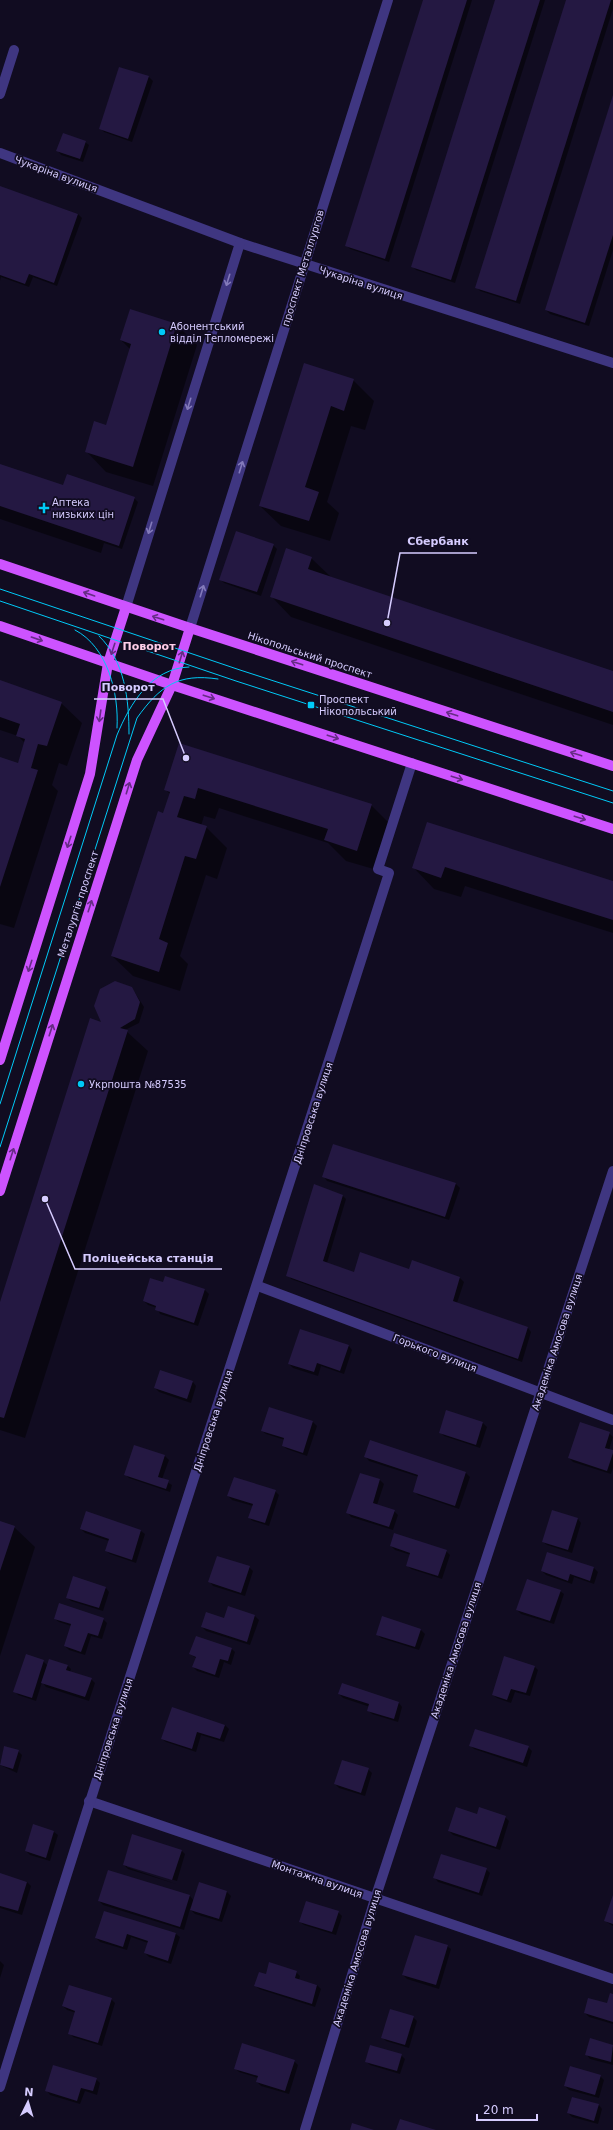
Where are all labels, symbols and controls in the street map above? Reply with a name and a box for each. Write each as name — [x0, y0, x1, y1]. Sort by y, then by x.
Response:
street label: Чукаріна вулиця — [13, 154, 99, 194]
street label: проспект Металлургов — [280, 208, 326, 328]
street label: Чукаріна вулиця — [318, 264, 404, 302]
one-way arrow — [224, 273, 231, 286]
place label: Абонентський відділ Тепломережі — [170, 321, 274, 344]
marker: Абонентський відділ Тепломережі — [157, 327, 167, 337]
one-way arrow — [185, 397, 192, 410]
one-way arrow — [238, 461, 245, 474]
place label: Аптека низьких цін — [52, 497, 114, 520]
marker: Аптека низьких цін — [39, 503, 49, 513]
one-way arrow — [146, 521, 153, 534]
callout: Сбербанк — [400, 530, 477, 553]
text: Сбербанк — [407, 535, 469, 548]
one-way arrow — [199, 585, 206, 598]
one-way arrow — [83, 590, 95, 598]
one-way arrow — [152, 613, 164, 621]
street label: Нікопольський проспект — [246, 630, 374, 680]
one-way arrow — [30, 636, 43, 643]
district label: Поворот — [122, 640, 176, 653]
one-way arrow — [109, 642, 116, 655]
one-way arrow — [178, 651, 185, 664]
one-way arrow — [292, 659, 304, 667]
callout: Поворот — [94, 676, 163, 699]
text: Поворот — [101, 681, 155, 694]
one-way arrow — [203, 694, 216, 701]
place label: Проспект Нікопольський — [319, 694, 397, 717]
marker: Проспект Нікопольський — [306, 700, 316, 710]
one-way arrow — [96, 709, 104, 722]
one-way arrow — [446, 710, 459, 717]
one-way arrow — [327, 734, 339, 742]
one-way arrow — [570, 750, 583, 757]
one-way arrow — [450, 775, 463, 782]
one-way arrow — [125, 782, 132, 795]
one-way arrow — [574, 815, 587, 822]
one-way arrow — [65, 835, 72, 848]
street label: Металургів проспект — [56, 849, 101, 959]
one-way arrow — [87, 900, 94, 913]
one-way arrow — [26, 959, 33, 972]
one-way arrow — [48, 1024, 55, 1037]
street label: Дніпровська вулиця — [291, 1061, 335, 1165]
marker: Укрпошта №87535 — [76, 1079, 86, 1089]
place label: Укрпошта №87535 — [89, 1079, 187, 1090]
one-way arrow — [9, 1148, 16, 1161]
callout: Поліцейська станція — [75, 1246, 222, 1269]
text: Поліцейська станція — [82, 1252, 214, 1265]
street label: Академіка Амосова вулиця — [530, 1272, 584, 1412]
street label: Горького вулиця — [392, 1332, 478, 1374]
street label: Дніпровська вулиця — [191, 1369, 235, 1473]
street label: Академіка Амосова вулиця — [429, 1580, 483, 1720]
street label: Дніпровська вулиця — [91, 1677, 135, 1781]
street label: Монтажна вулиця — [270, 1858, 364, 1900]
street label: Академіка Амосова вулиця — [331, 1888, 383, 2028]
north arrow — [8, 2082, 48, 2122]
text: N — [24, 2086, 34, 2099]
scale bar — [477, 2096, 537, 2122]
text: 20 m — [483, 2103, 514, 2117]

